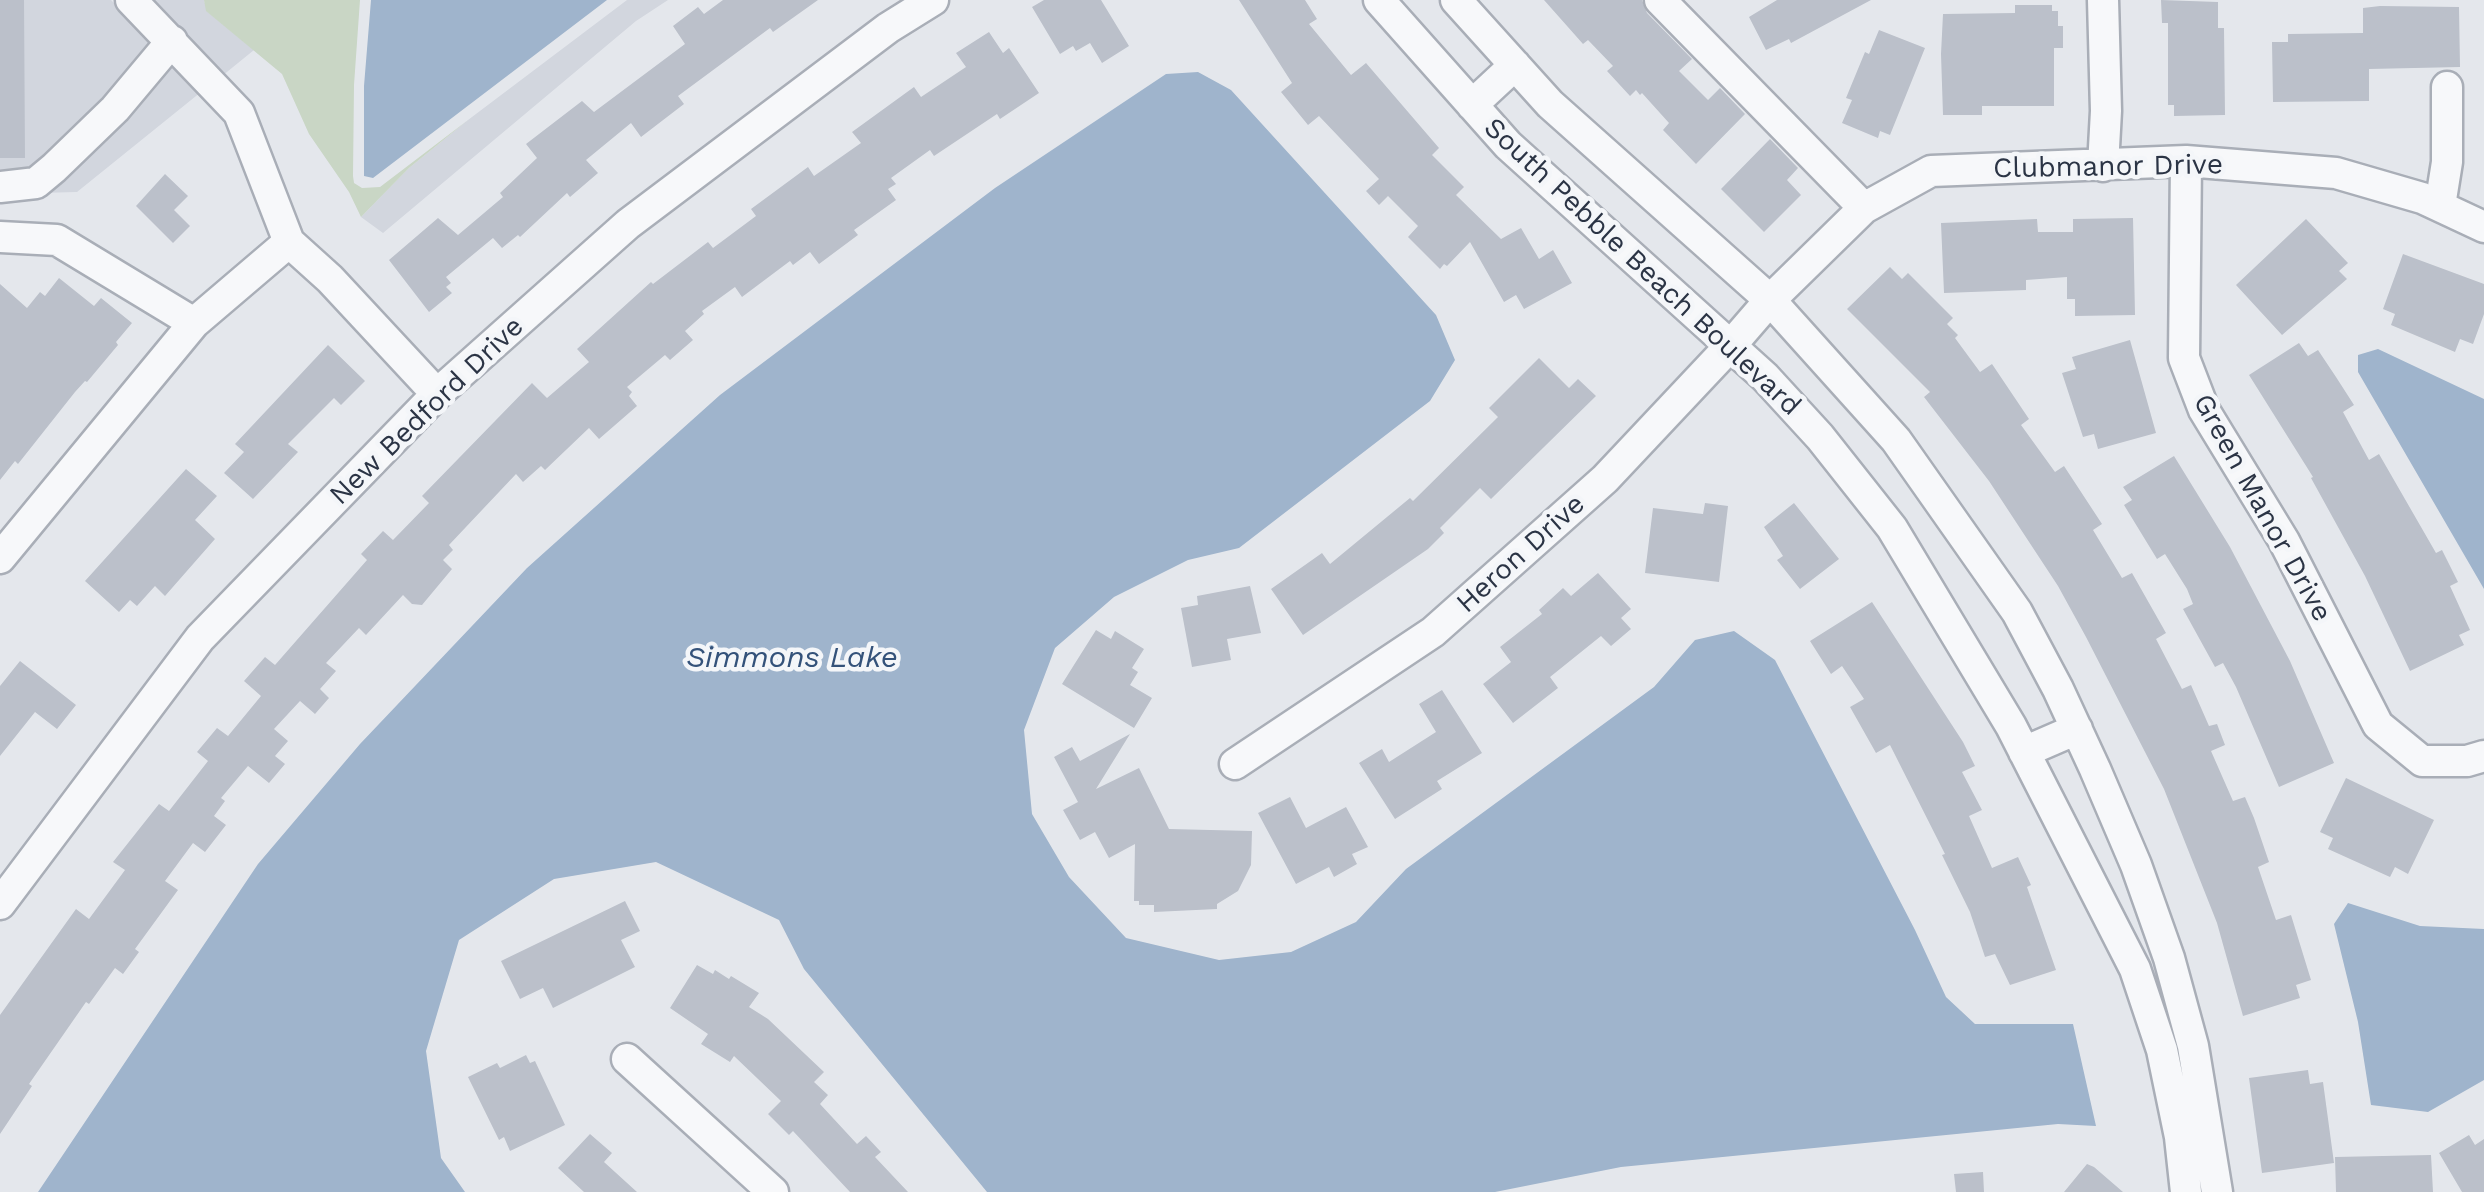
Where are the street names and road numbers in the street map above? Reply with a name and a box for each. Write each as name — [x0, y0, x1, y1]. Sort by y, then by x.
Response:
street label: South Pebble Beach Boulevard — [1477, 111, 1807, 423]
street label: Clubmanor Drive — [1993, 148, 2223, 186]
street label: New Bedford Drive — [323, 310, 531, 512]
street label: Green Manor Drive — [2186, 388, 2338, 628]
street label: Heron Drive — [1450, 488, 1592, 620]

